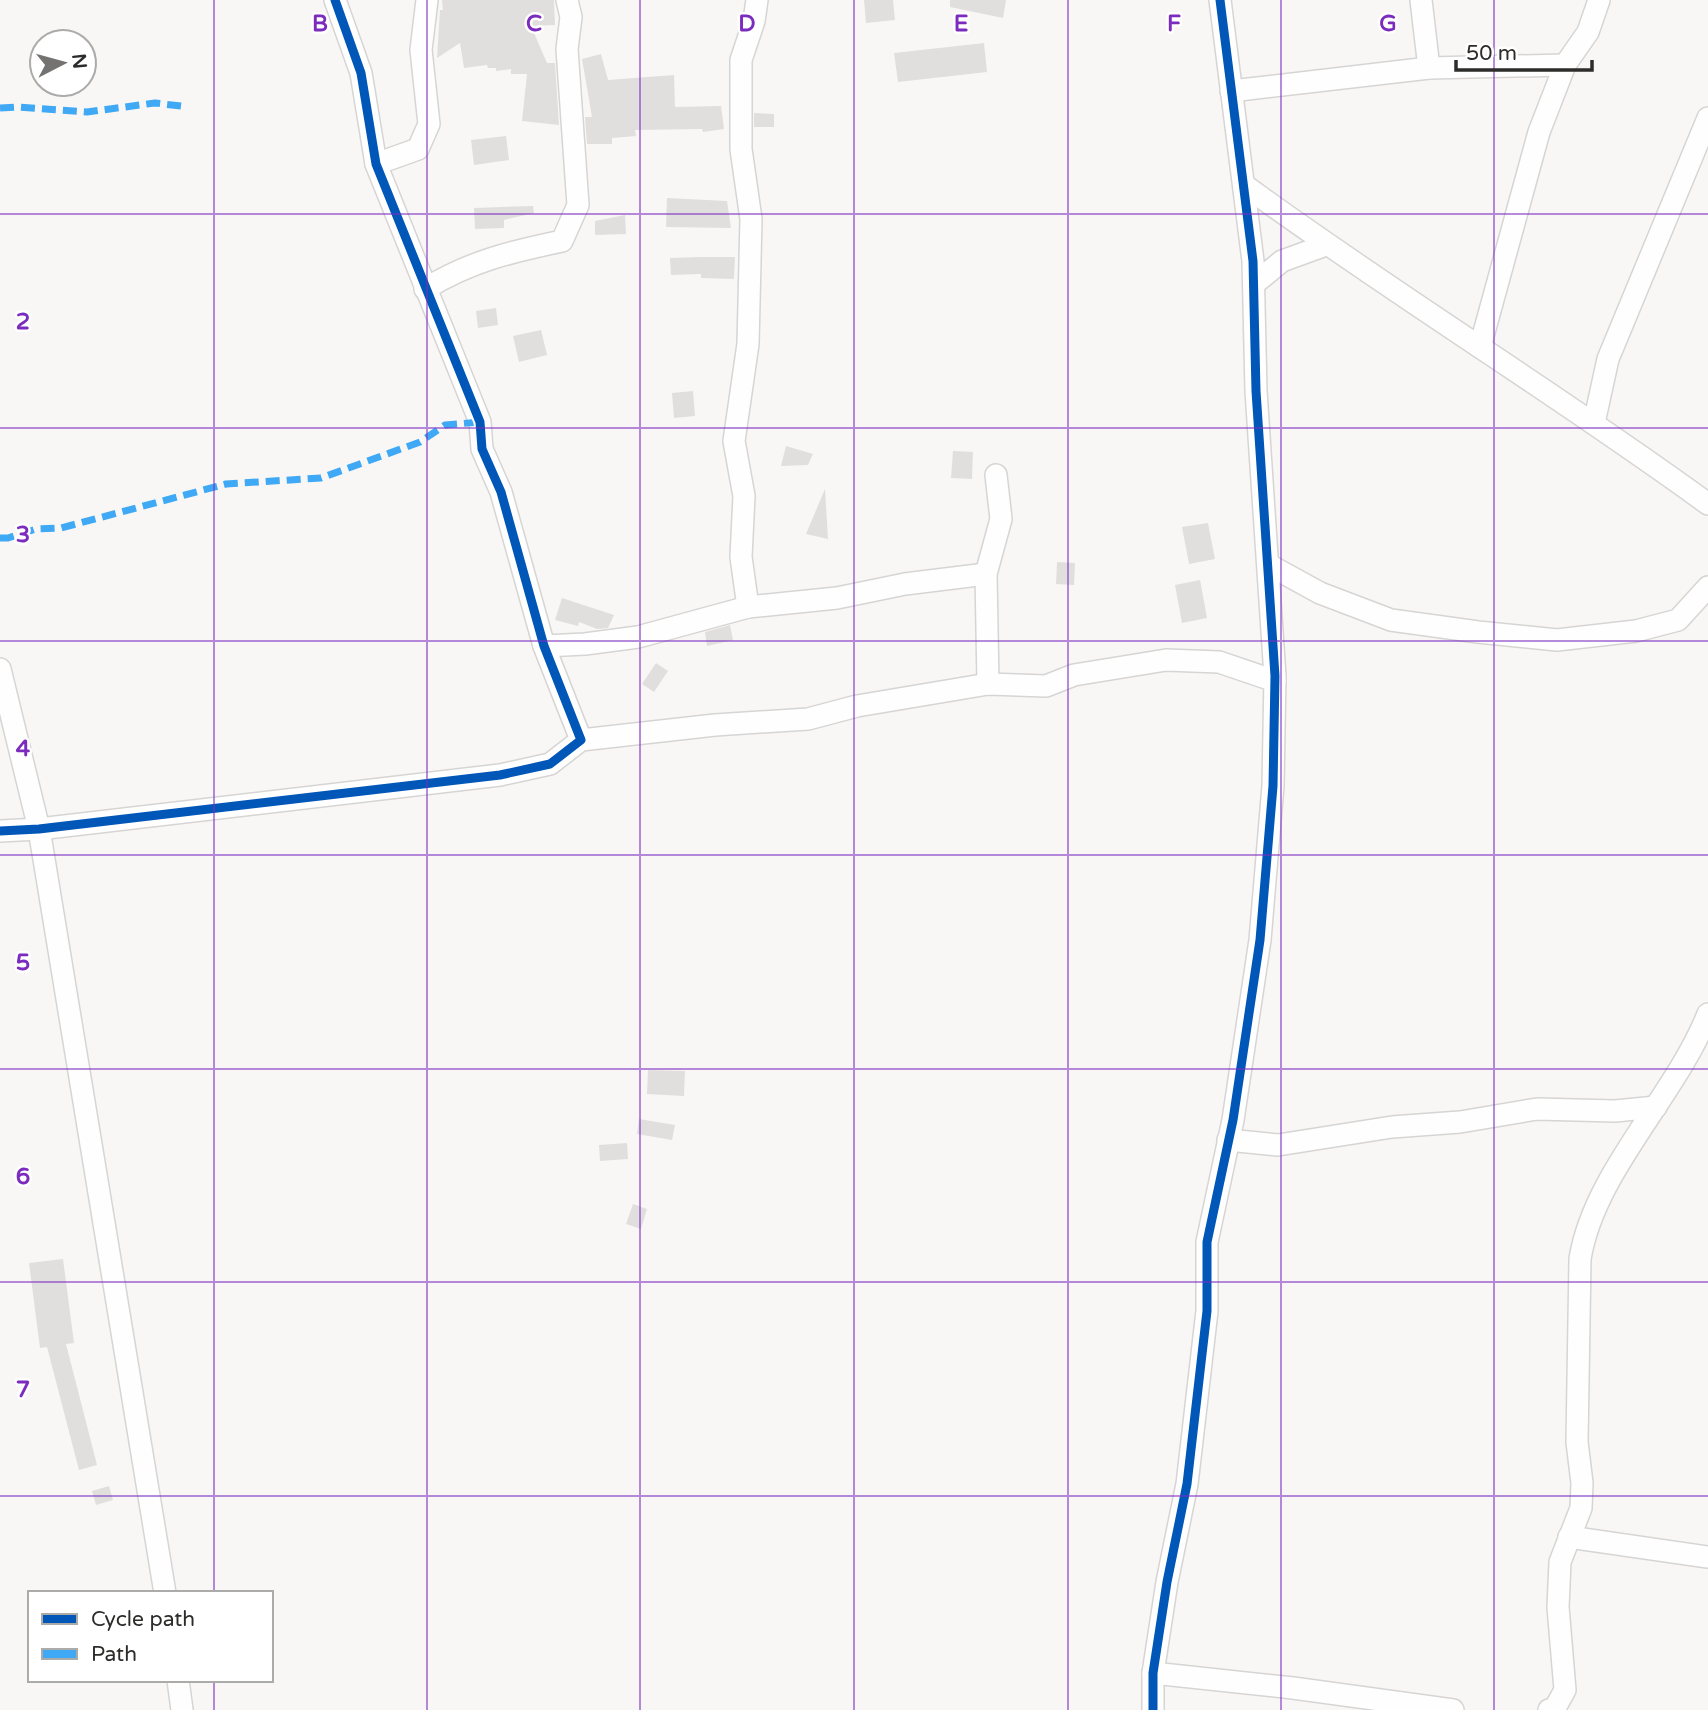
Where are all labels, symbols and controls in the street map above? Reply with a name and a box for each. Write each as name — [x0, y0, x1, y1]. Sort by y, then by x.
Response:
text: B — [312, 10, 328, 38]
text: C — [526, 10, 542, 38]
text: D — [738, 10, 756, 38]
text: E — [954, 10, 968, 38]
text: F — [1167, 10, 1181, 38]
text: G — [1379, 10, 1397, 38]
north arrow — [28, 28, 98, 98]
scale bar — [1456, 28, 1592, 72]
text: 50 m — [1466, 41, 1517, 66]
text: N — [67, 53, 91, 70]
text: 2 — [16, 308, 30, 336]
text: 3 — [16, 521, 30, 549]
text: 4 — [16, 735, 31, 763]
text: 5 — [16, 949, 30, 977]
text: 6 — [16, 1163, 30, 1191]
text: 7 — [16, 1376, 30, 1404]
legend — [28, 1591, 273, 1682]
text: Cycle path — [91, 1607, 195, 1632]
text: Path — [91, 1642, 137, 1667]

